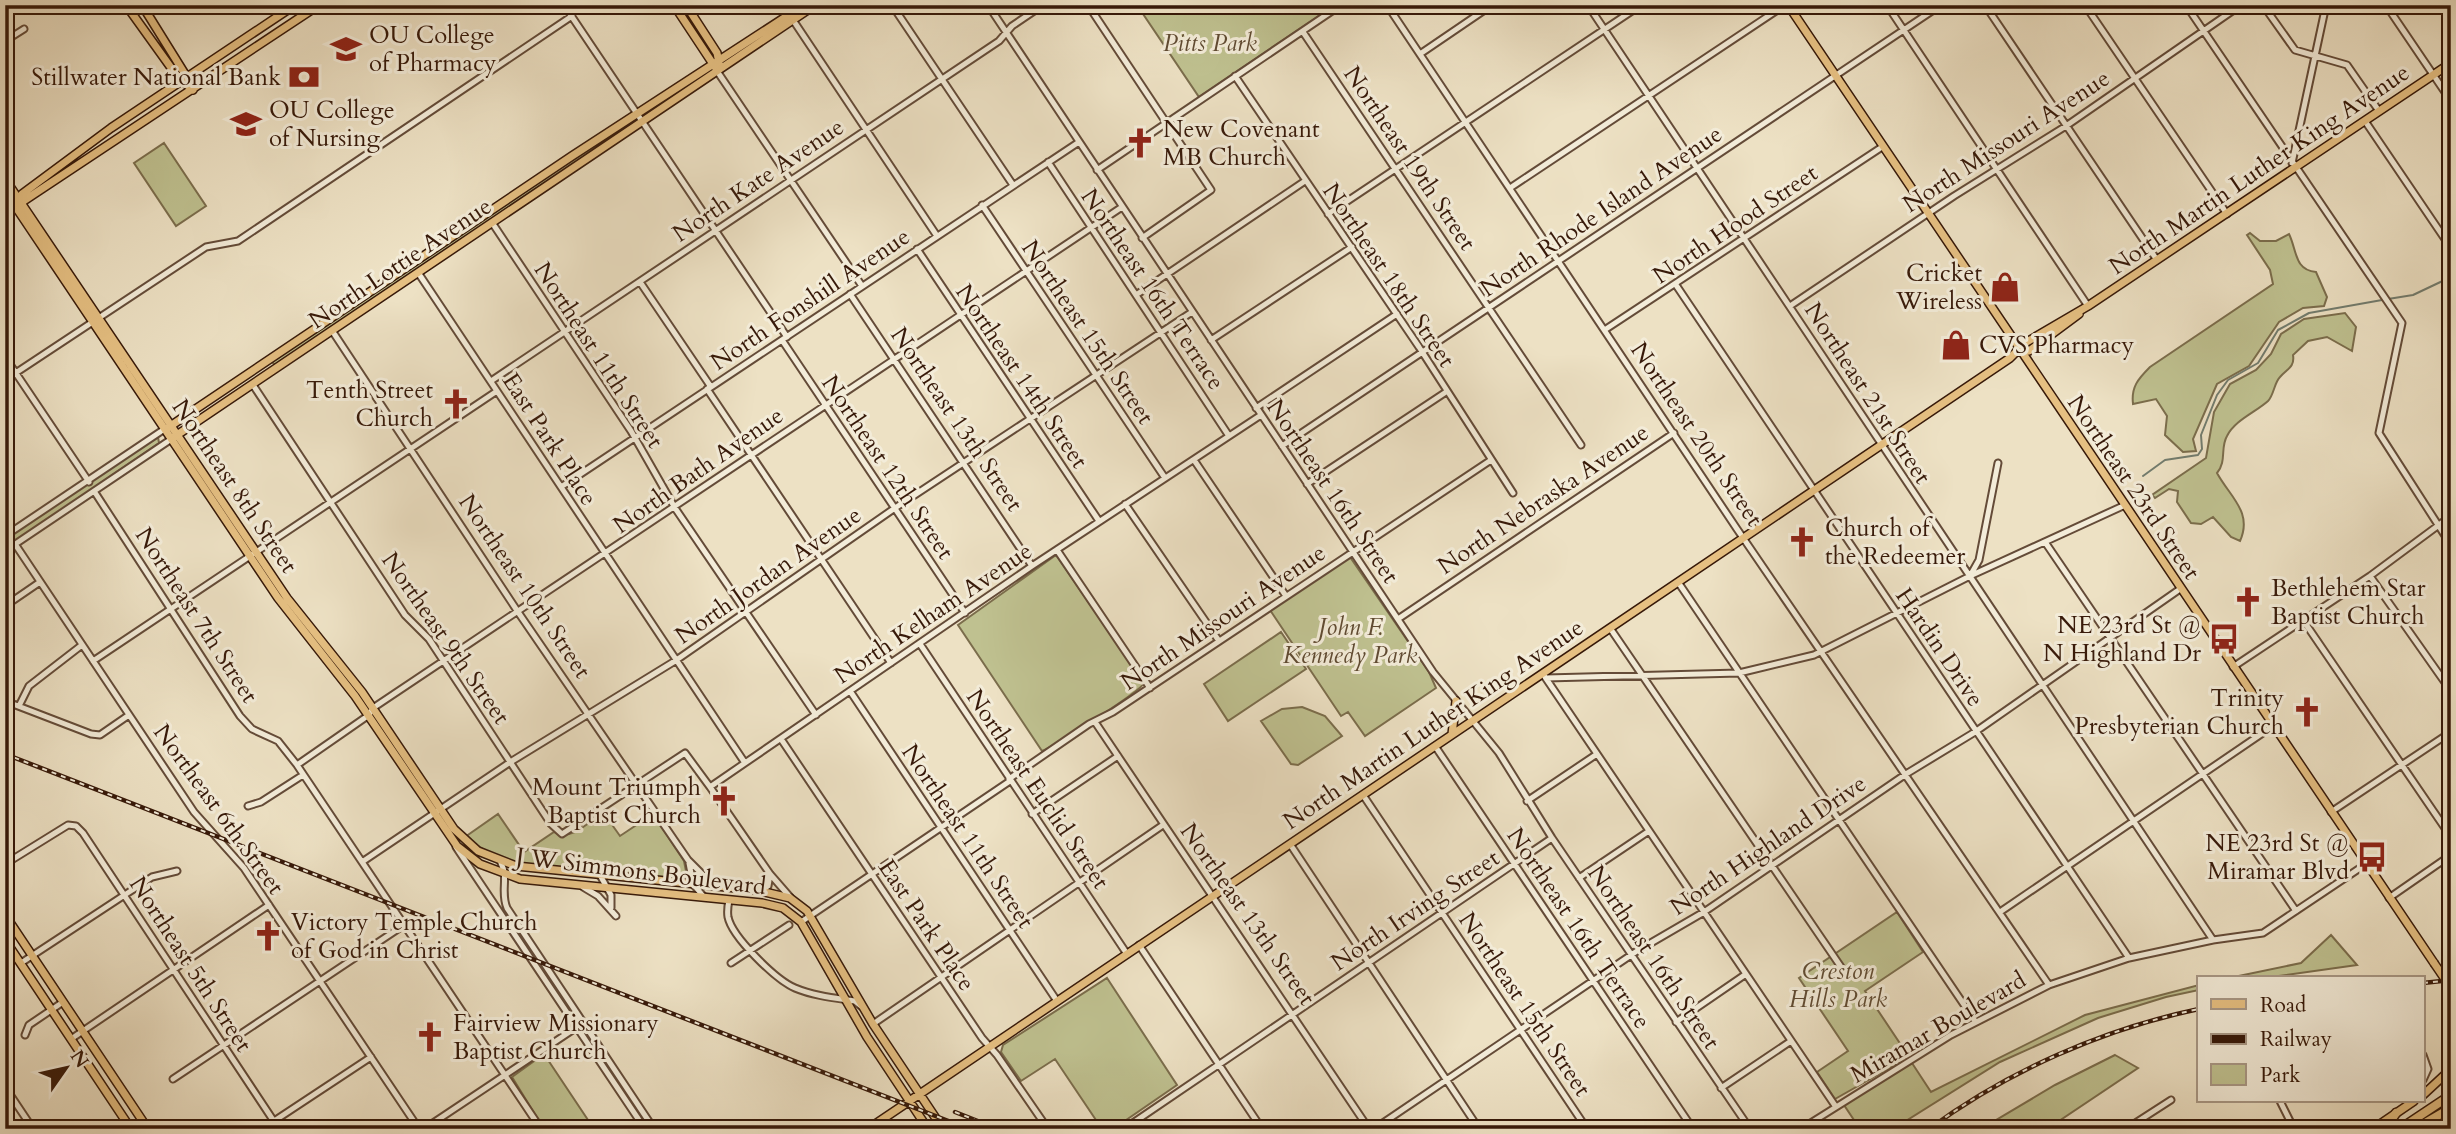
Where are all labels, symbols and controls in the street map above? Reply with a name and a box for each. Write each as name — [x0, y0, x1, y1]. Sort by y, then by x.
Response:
place label: OU College of Pharmacy — [369, 19, 497, 80]
park label: Pitts Park — [1163, 27, 1257, 60]
school or university icon: OU College of Pharmacy — [329, 32, 363, 66]
street label: North Martin Luther King Avenue — [2102, 56, 2416, 283]
bank icon: Stillwater National Bank — [287, 60, 321, 94]
street label: Northeast 19th Street — [1336, 60, 1484, 257]
place label: Stillwater National Bank — [31, 61, 281, 94]
street label: North Missouri Avenue — [1896, 62, 2116, 221]
place label: OU College of Nursing — [269, 94, 395, 155]
school or university icon: OU College of Nursing — [229, 107, 263, 141]
street label: North Kate Avenue — [666, 111, 851, 250]
place label: New Covenant MB Church — [1163, 113, 1320, 174]
street label: North Rhode Island Avenue — [1474, 118, 1729, 305]
church icon: New Covenant MB Church — [1123, 126, 1157, 160]
street label: North Hood Street — [1646, 157, 1825, 292]
street label: Northeast 18th Street — [1315, 177, 1463, 374]
street label: Northeast 16th Terrace — [1073, 182, 1232, 396]
street label: North Lottie Avenue — [302, 190, 498, 337]
street label: North Fonshill Avenue — [704, 220, 917, 379]
street label: Northeast 15th Street — [1014, 234, 1162, 431]
street label: Northeast 11th Street — [526, 256, 671, 455]
place label: Cricket Wireless — [1895, 257, 1982, 318]
shop icon: Cricket Wireless — [1988, 270, 2022, 304]
street label: Northeast 14th Street — [948, 278, 1096, 475]
street label: Northeast 21st Street — [1796, 296, 1939, 491]
street label: Northeast 13th Street — [883, 321, 1031, 518]
shop icon: CVS Pharmacy — [1939, 328, 1973, 362]
place label: CVS Pharmacy — [1979, 329, 2135, 362]
street label: Northeast 20th Street — [1623, 336, 1771, 533]
street label: East Park Place — [494, 366, 605, 512]
street label: Northeast 12th Street — [814, 369, 962, 566]
place label: Tenth Street Church — [306, 374, 433, 435]
church icon: Tenth Street Church — [439, 387, 473, 421]
street label: Northeast 23rd Street — [2059, 388, 2208, 587]
street label: Northeast 8th Street — [164, 393, 305, 580]
street label: Northeast 16th Street — [1259, 393, 1407, 590]
street label: North Bath Avenue — [606, 399, 790, 542]
street label: North Nebraska Avenue — [1431, 416, 1655, 583]
street label: Northeast 10th Street — [451, 488, 599, 685]
street label: North Jordan Avenue — [669, 499, 868, 652]
place label: Church of the Redeemer — [1825, 512, 1965, 573]
street label: Northeast 7th Street — [127, 521, 266, 710]
church icon: Church of the Redeemer — [1785, 525, 1819, 559]
street label: North Kelham Avenue — [828, 535, 1039, 692]
street label: North Missouri Avenue — [1114, 536, 1332, 698]
street label: Northeast 9th Street — [374, 545, 518, 731]
place label: Bethlehem Star Baptist Church — [2271, 572, 2426, 633]
street label: Hardin Drive — [1888, 581, 1992, 713]
church icon: Bethlehem Star Baptist Church — [2231, 585, 2265, 619]
place label: NE 23rd St @ N Highland Dr — [2043, 609, 2201, 670]
street label: North Martin Luther King Avenue — [1276, 611, 1590, 838]
park label: John F. Kennedy Park — [1283, 611, 1417, 672]
bus stop icon: NE 23rd St @ N Highland Dr — [2207, 622, 2241, 656]
place label: Trinity Presbyterian Church — [2075, 682, 2284, 743]
street label: Northeast Euclid Street — [958, 683, 1117, 896]
church icon: Trinity Presbyterian Church — [2290, 695, 2324, 729]
street label: Northeast 6th Street — [145, 717, 292, 902]
street label: Northeast 11th Street — [894, 738, 1042, 935]
street label: North Highland Drive — [1664, 767, 1873, 923]
place label: Mount Triumph Baptist Church — [532, 771, 701, 832]
church icon: Mount Triumph Baptist Church — [707, 784, 741, 818]
street label: Northeast 13th Street — [1172, 816, 1323, 1012]
street label: Northeast 16th Terrace — [1499, 821, 1658, 1035]
place label: NE 23rd St @ Miramar Blvd — [2205, 827, 2349, 888]
street label: J W Simmons Boulevard — [511, 839, 768, 903]
bus stop icon: NE 23rd St @ Miramar Blvd — [2355, 840, 2389, 874]
street label: North Irving Street — [1325, 842, 1506, 979]
street label: East Park Place — [870, 853, 983, 998]
street label: Northeast 16th Street — [1580, 859, 1728, 1056]
street label: Northeast 5th Street — [121, 870, 260, 1059]
place label: Victory Temple Church of God in Christ — [291, 906, 537, 967]
street label: Northeast 15th Street — [1451, 906, 1599, 1103]
church icon: Victory Temple Church of God in Christ — [251, 919, 285, 953]
park label: Creston Hills Park — [1789, 955, 1887, 1016]
street label: Miramar Boulevard — [1844, 964, 2032, 1091]
legend — [2197, 976, 2424, 1102]
text: Road — [2260, 991, 2306, 1020]
place label: Fairview Missionary Baptist Church — [453, 1007, 659, 1068]
church icon: Fairview Missionary Baptist Church — [413, 1020, 447, 1054]
text: Railway — [2260, 1025, 2332, 1054]
north arrow — [32, 1032, 102, 1102]
text: N — [64, 1045, 95, 1074]
text: Park — [2260, 1061, 2301, 1090]

